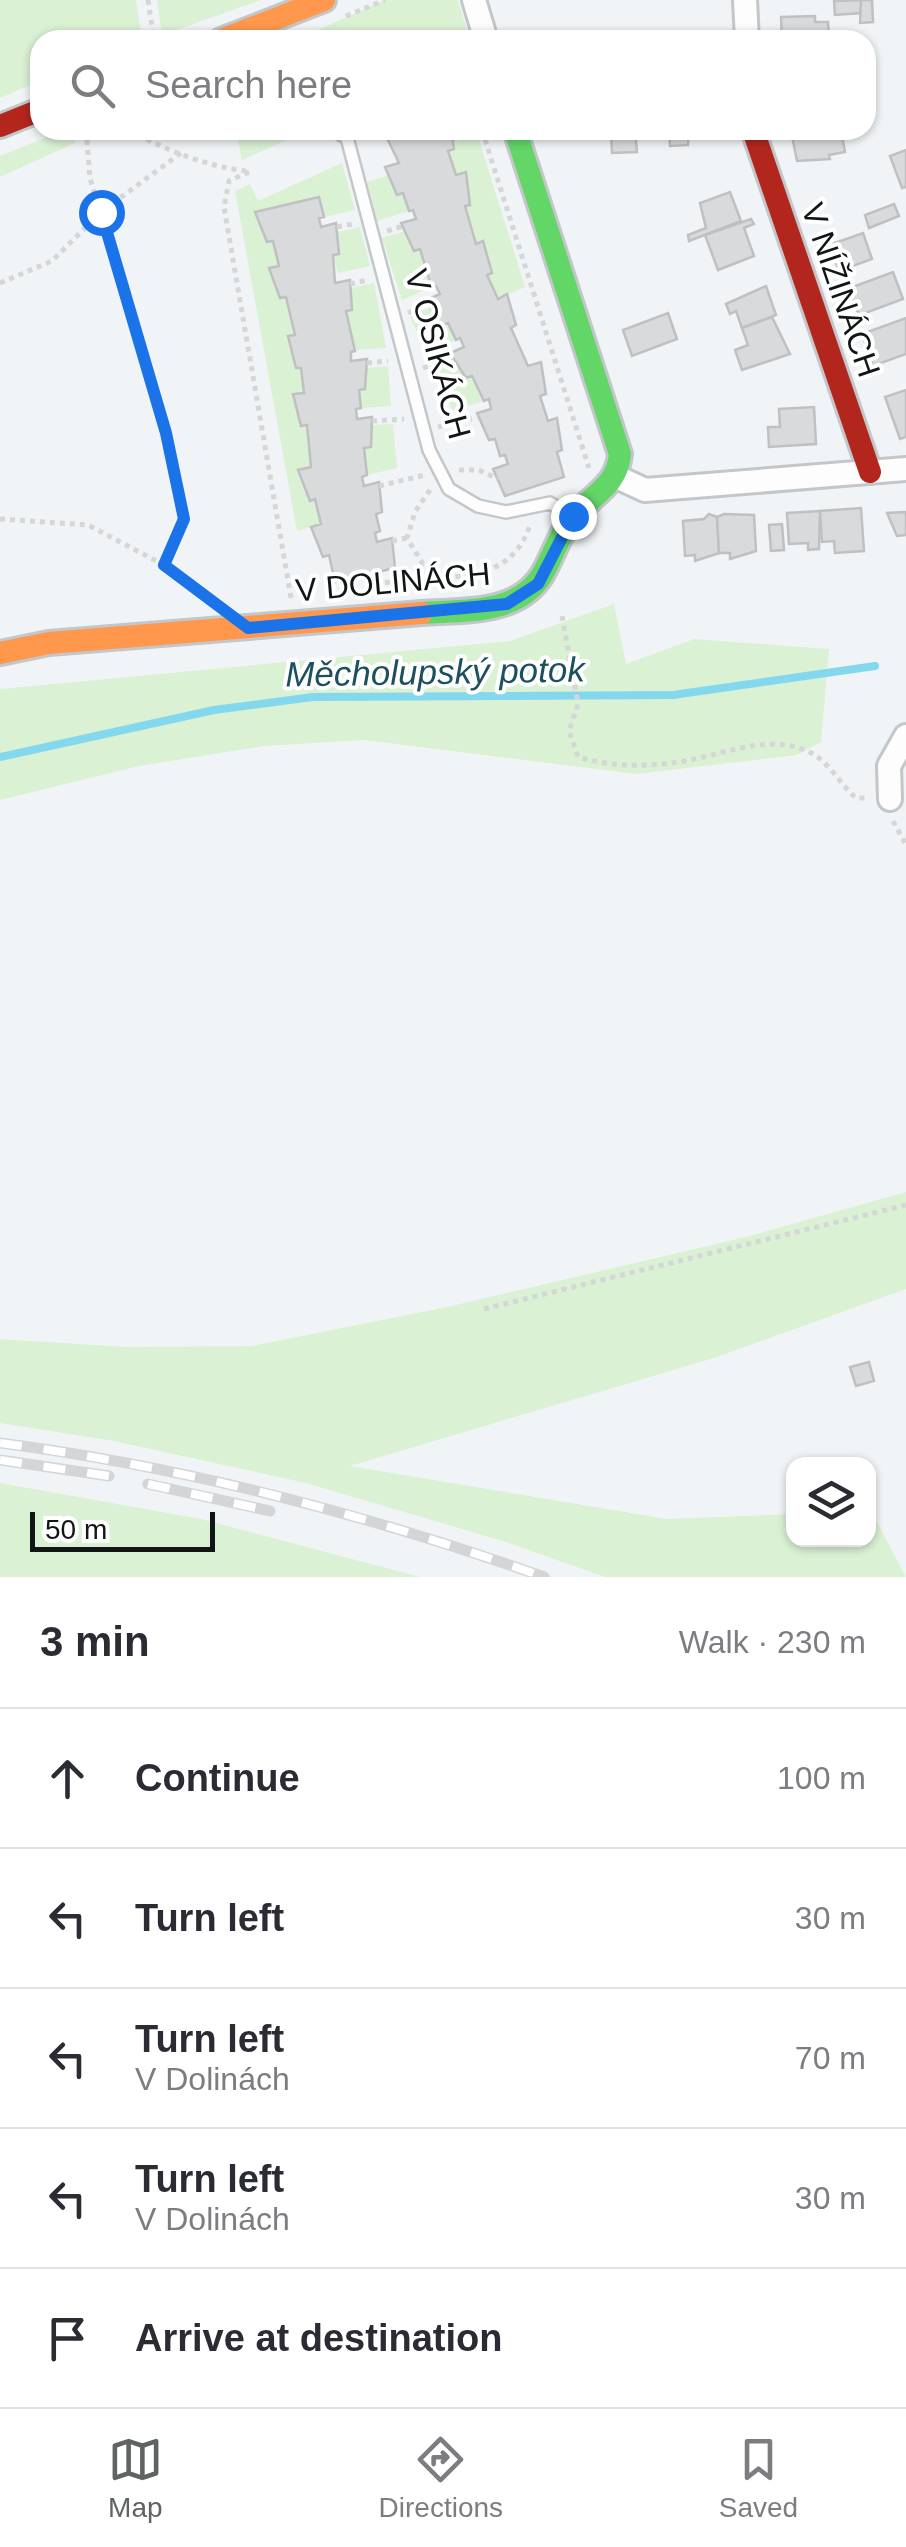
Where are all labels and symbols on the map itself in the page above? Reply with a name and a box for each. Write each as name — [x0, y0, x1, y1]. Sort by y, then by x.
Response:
route start — [79, 190, 125, 236]
street label: V NÍŽINÁCH — [794, 198, 888, 382]
street label: V OSIKÁCH — [398, 265, 478, 443]
route end — [551, 494, 597, 540]
street label: V DOLINÁCH — [294, 556, 492, 608]
water label: Měcholupský potok — [285, 649, 587, 694]
scale bar — [30, 1507, 215, 1552]

